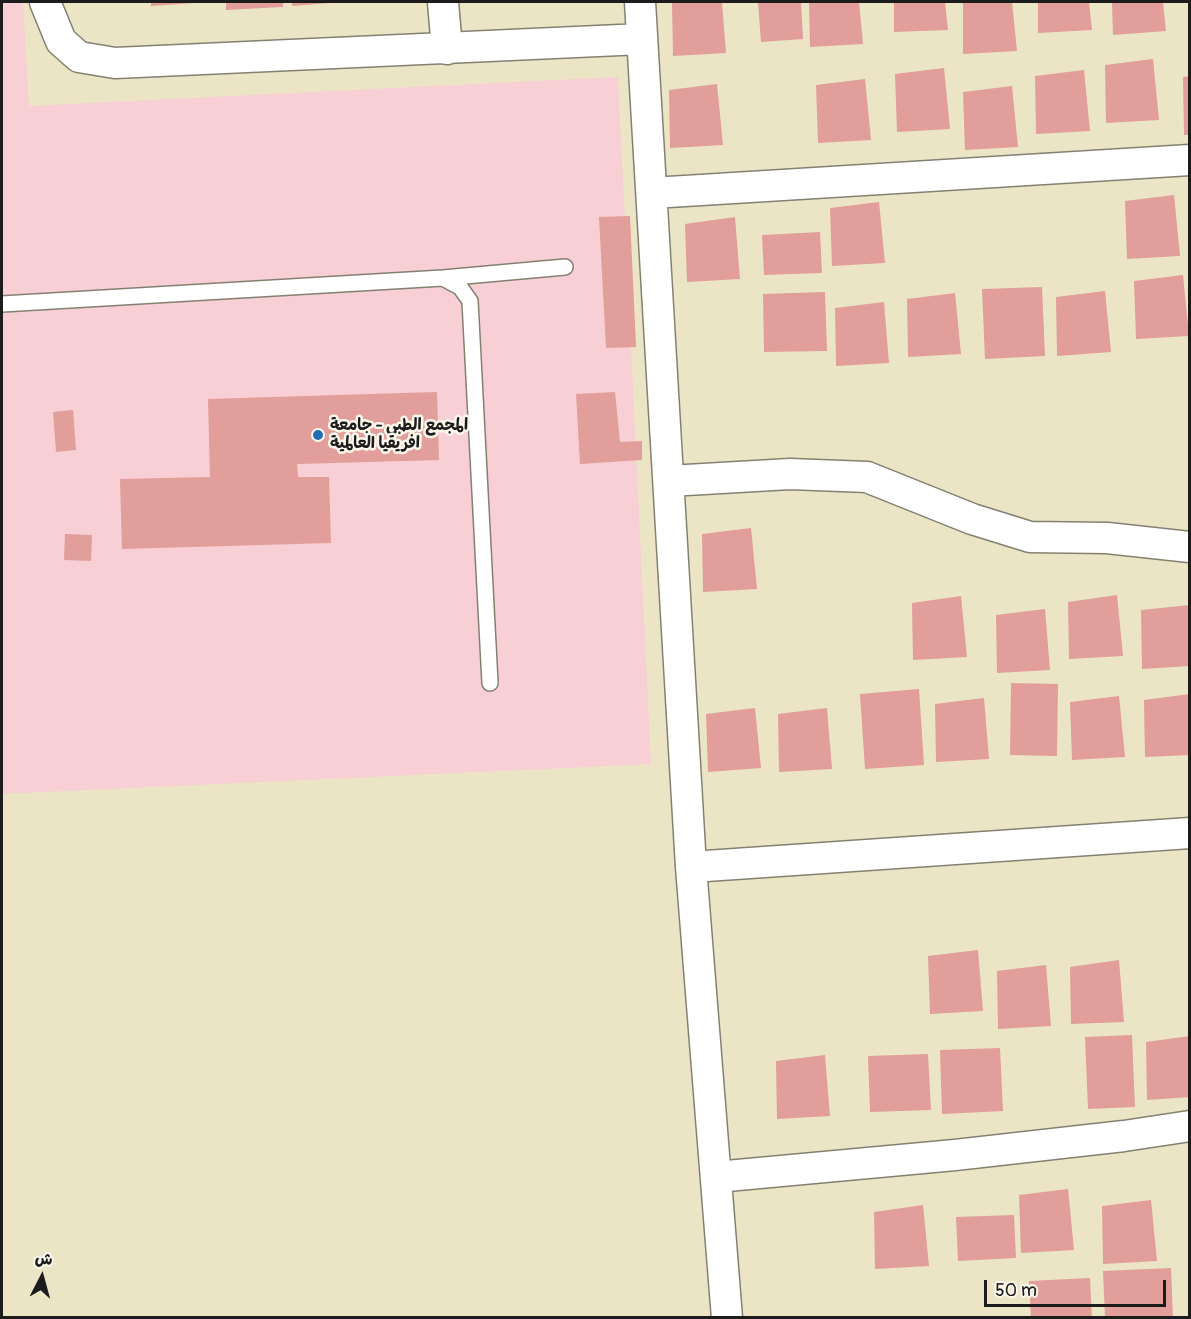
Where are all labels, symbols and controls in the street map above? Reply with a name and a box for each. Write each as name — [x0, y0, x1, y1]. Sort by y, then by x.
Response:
place label: المجمع الطبي - جامعة افريقيا العالمية — [330, 416, 468, 454]
marker: المجمع الطبي - جامعة افريقيا العالمية — [311, 428, 325, 442]
north arrow — [12, 1247, 72, 1307]
text: ش — [34, 1248, 54, 1270]
scale bar — [987, 1268, 1168, 1306]
text: 50 m — [995, 1279, 1037, 1302]

